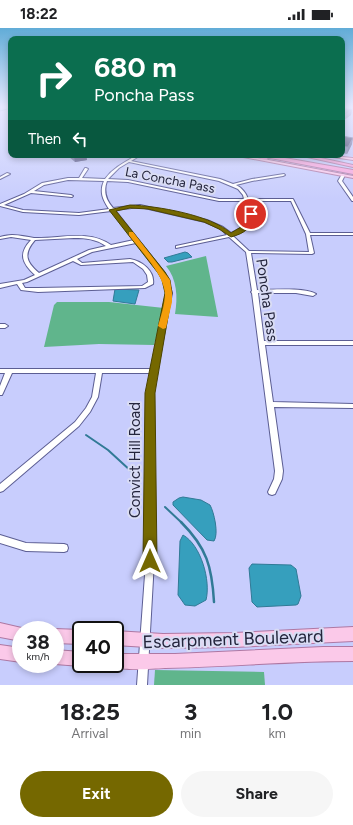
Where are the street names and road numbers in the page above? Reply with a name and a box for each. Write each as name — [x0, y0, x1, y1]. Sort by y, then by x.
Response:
street label: La Concha Pass — [124, 164, 216, 196]
street label: Poncha Pass — [252, 257, 282, 343]
street label: Convict Hill Road — [126, 402, 144, 518]
street label: Escarpment Boulevard — [142, 625, 324, 653]

